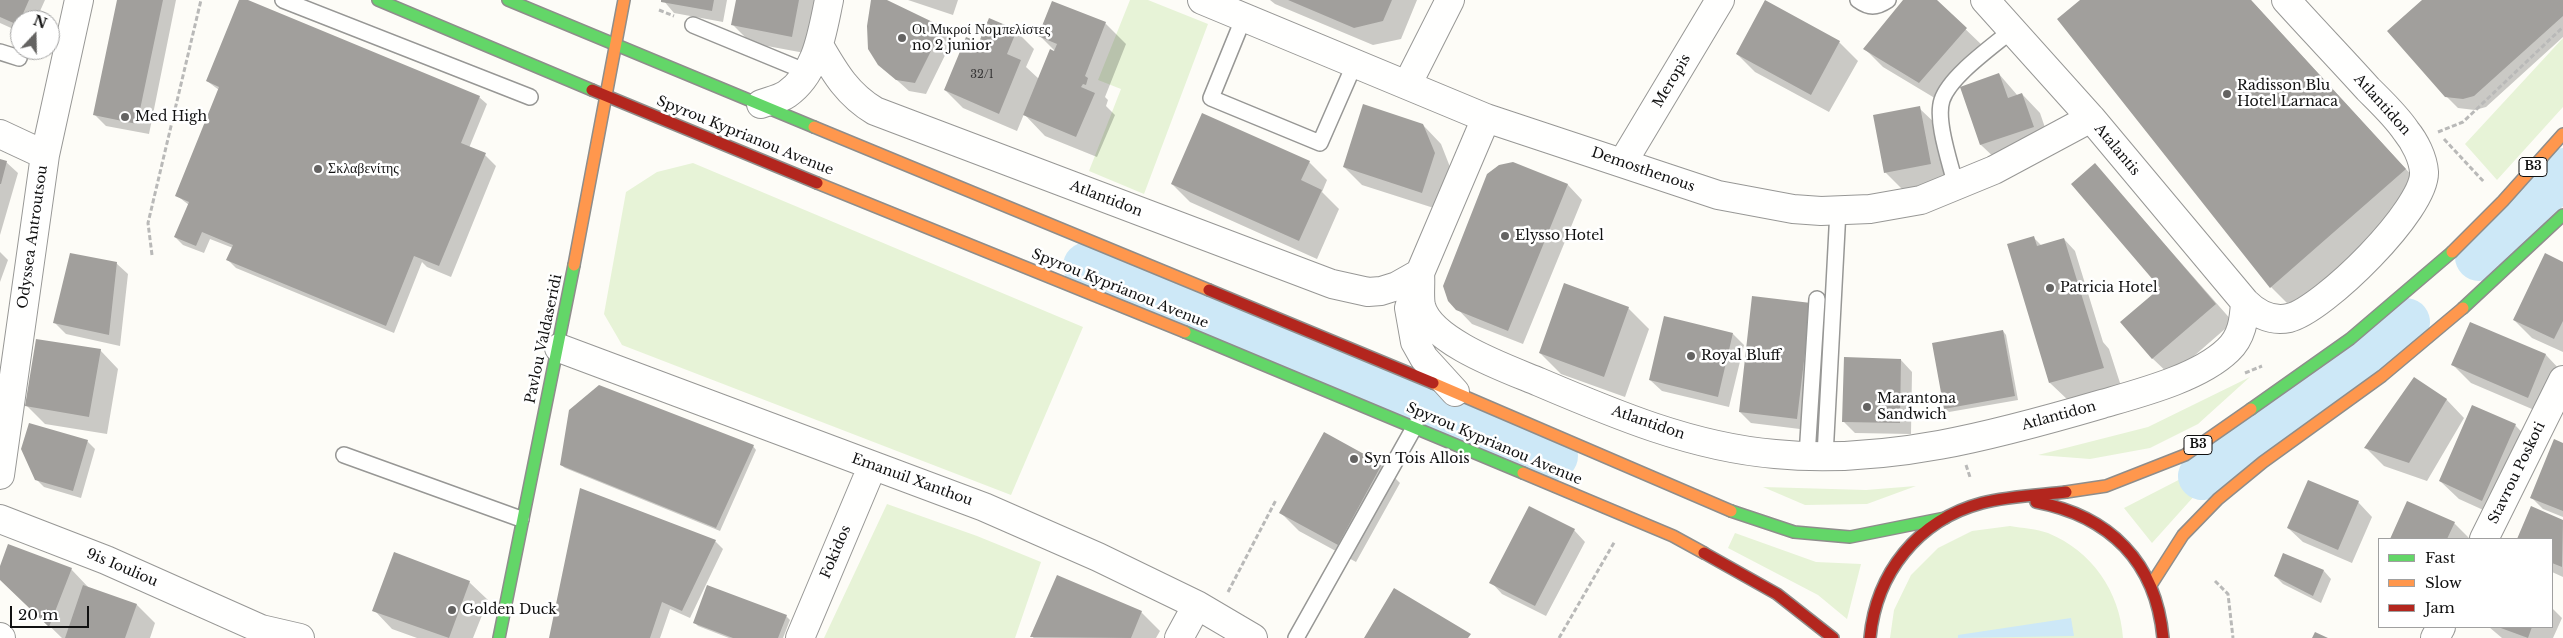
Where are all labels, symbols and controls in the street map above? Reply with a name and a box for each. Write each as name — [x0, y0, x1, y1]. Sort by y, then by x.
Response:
north arrow — [10, 10, 60, 60]
text: N — [31, 11, 49, 33]
place label: Οι Μικροί Νομπελίστες no 2 junior — [912, 22, 1050, 54]
marker: Οι Μικροί Νομπελίστες no 2 junior — [896, 32, 908, 44]
street label: Meropis — [1650, 51, 1694, 111]
house number: 32/1 — [970, 68, 994, 82]
street label: Atlantidon — [2350, 71, 2414, 139]
place label: Radisson Blu Hotel Larnaca — [2237, 78, 2338, 110]
marker: Radisson Blu Hotel Larnaca — [2221, 88, 2233, 100]
street label: Spyrou Kyprianou Avenue — [654, 93, 836, 179]
place label: Med High — [135, 109, 207, 125]
marker: Med High — [119, 111, 131, 123]
street label: Atalantis — [2091, 121, 2143, 179]
street label: Demosthenous — [1589, 144, 1697, 196]
road number: B3 — [2519, 158, 2547, 176]
place label: Σκλαβενίτης — [328, 161, 399, 177]
marker: Σκλαβενίτης — [312, 163, 324, 175]
street label: Odyssea Antroutsou — [15, 164, 51, 310]
street label: Atlantidon — [1067, 177, 1145, 221]
place label: Elysso Hotel — [1515, 228, 1604, 244]
marker: Elysso Hotel — [1499, 230, 1511, 242]
street label: Spyrou Kyprianou Avenue — [1029, 246, 1211, 332]
street label: Pavlou Valdaseridi — [522, 273, 566, 405]
place label: Patricia Hotel — [2060, 280, 2158, 296]
marker: Patricia Hotel — [2044, 282, 2056, 294]
place label: Royal Bluff — [1701, 348, 1781, 364]
marker: Royal Bluff — [1685, 350, 1697, 362]
place label: Marantona Sandwich — [1877, 391, 1956, 424]
street label: Atlantidon — [2020, 398, 2098, 434]
street label: Spyrou Kyprianou Avenue — [1404, 399, 1584, 489]
marker: Marantona Sandwich — [1861, 401, 1873, 413]
street label: Atlantidon — [1609, 403, 1687, 443]
street label: Stavrou Poskoti — [2485, 419, 2549, 527]
road number: B3 — [2184, 436, 2212, 454]
street label: Emanuil Xanthou — [849, 450, 975, 510]
place label: Syn Tois Allois — [1364, 451, 1470, 467]
marker: Syn Tois Allois — [1348, 453, 1360, 465]
street label: Fokidos — [817, 523, 855, 581]
legend — [2378, 538, 2553, 628]
street label: 9is Iouliou — [84, 545, 160, 591]
text: Fast — [2425, 548, 2455, 567]
text: Slow — [2425, 573, 2462, 592]
scale bar — [12, 596, 91, 628]
text: Jam — [2425, 598, 2455, 617]
place label: Golden Duck — [462, 602, 557, 618]
marker: Golden Duck — [446, 604, 458, 616]
text: 20 m — [18, 605, 58, 624]

